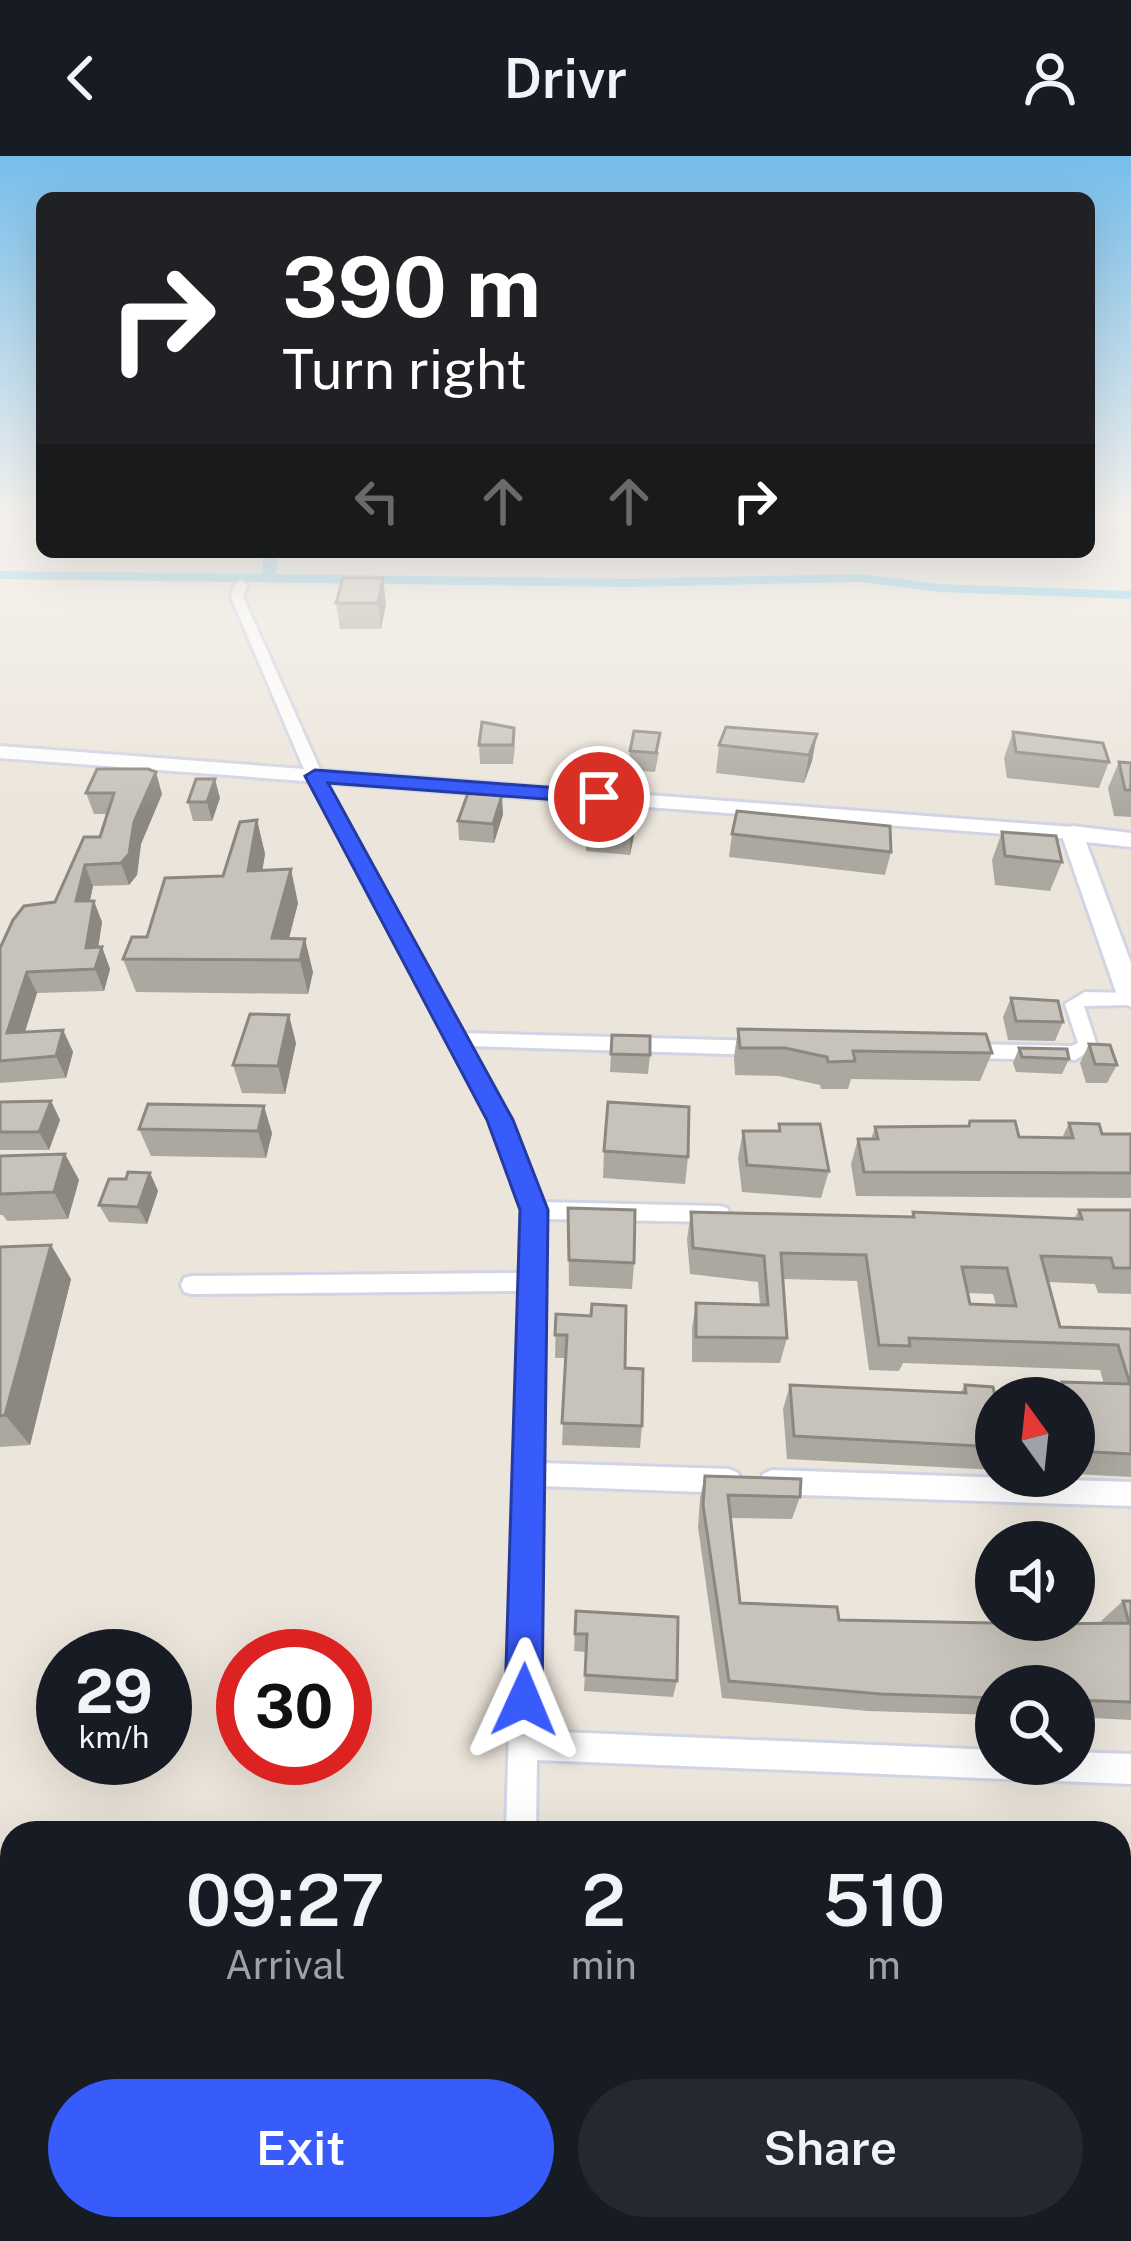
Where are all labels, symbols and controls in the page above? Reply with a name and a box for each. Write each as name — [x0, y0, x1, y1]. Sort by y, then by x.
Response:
icon: back — [48, 45, 114, 111]
icon: person — [1017, 45, 1083, 111]
text: Drivr — [504, 47, 627, 110]
text: 390 m — [282, 237, 541, 336]
icon: right — [84, 240, 240, 396]
text: Turn right — [282, 338, 527, 401]
icon: left — [344, 468, 410, 534]
icon: ahead — [470, 468, 536, 534]
icon: ahead — [596, 468, 662, 534]
icon: right — [722, 468, 788, 534]
pin — [548, 746, 650, 848]
icon: arrive — [566, 764, 632, 830]
north arrow — [975, 1377, 1095, 1497]
map controls — [975, 1377, 1095, 1785]
button: sound — [975, 1521, 1095, 1641]
speed limit sign: 30 — [216, 1629, 372, 1785]
position arrow — [461, 1637, 587, 1763]
text: 29 — [75, 1656, 153, 1727]
button: search — [975, 1665, 1095, 1785]
text: km/h — [79, 1719, 149, 1755]
text: 09:27 — [186, 1858, 385, 1942]
text: 2 — [581, 1858, 626, 1942]
text: 510 — [822, 1858, 945, 1942]
text: Arrival — [225, 1942, 346, 1988]
text: min — [571, 1942, 637, 1988]
text: m — [867, 1942, 901, 1988]
button: Exit — [48, 2079, 554, 2217]
button: Share — [578, 2079, 1083, 2217]

